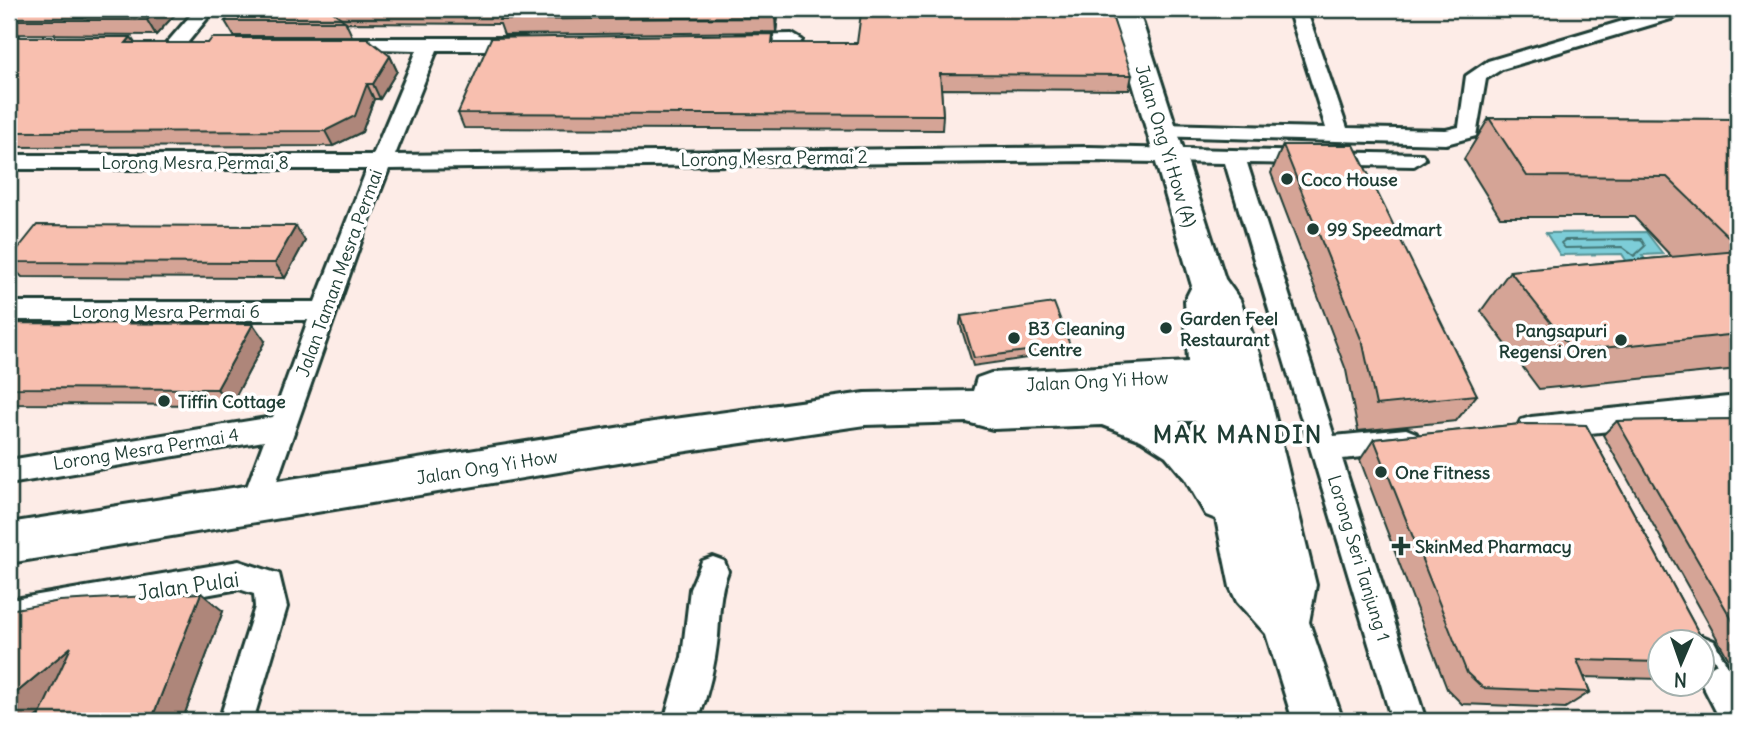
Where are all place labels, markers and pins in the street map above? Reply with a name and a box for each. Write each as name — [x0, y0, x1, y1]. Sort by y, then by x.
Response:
place label: Coco House — [1301, 168, 1398, 191]
marker: Coco House — [1279, 171, 1295, 187]
place label: 99 Speedmart — [1327, 218, 1443, 241]
marker: 99 Speedmart — [1305, 221, 1321, 237]
place label: Garden Feel Restaurant — [1180, 307, 1278, 351]
place label: B3 Cleaning Centre — [1028, 317, 1125, 361]
place label: Pangsapuri Regensi Oren — [1499, 319, 1608, 363]
marker: Garden Feel Restaurant — [1158, 320, 1174, 336]
marker: B3 Cleaning Centre — [1006, 330, 1022, 346]
marker: Pangsapuri Regensi Oren — [1613, 332, 1629, 348]
place label: Tiffin Cottage — [178, 390, 286, 413]
marker: Tiffin Cottage — [156, 393, 172, 409]
place label: One Fitness — [1395, 461, 1490, 484]
marker: One Fitness — [1373, 464, 1389, 480]
place label: SkinMed Pharmacy — [1415, 535, 1572, 558]
marker: SkinMed Pharmacy — [1393, 538, 1409, 554]

